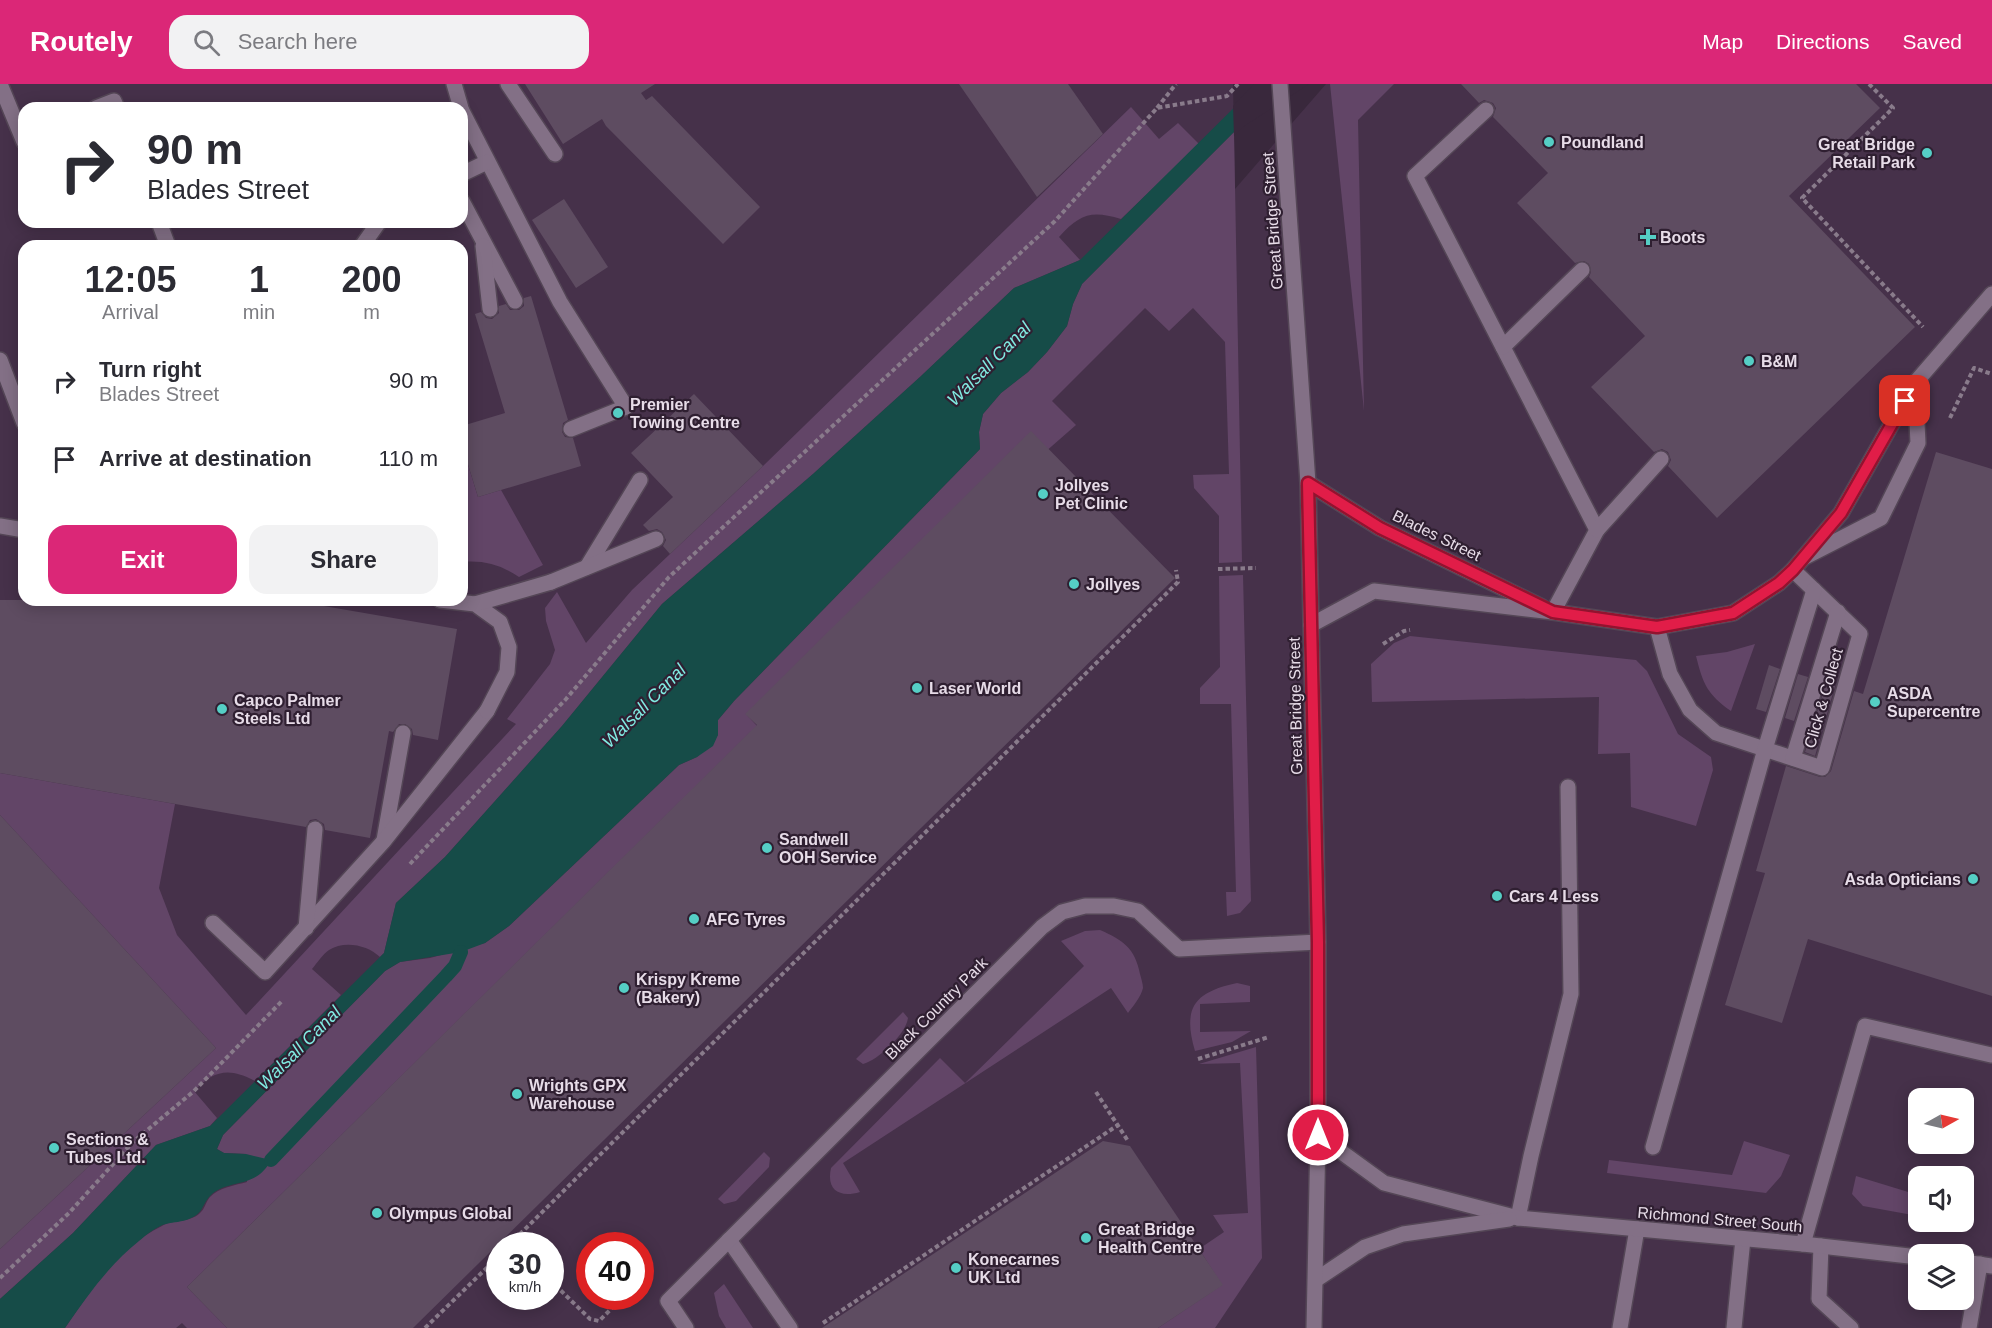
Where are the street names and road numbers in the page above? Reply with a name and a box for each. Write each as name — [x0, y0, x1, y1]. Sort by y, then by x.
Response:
street label: Great Bridge Street — [1259, 151, 1286, 290]
street label: Blades Street — [1390, 507, 1484, 564]
street label: Great Bridge Street — [1286, 636, 1305, 775]
street label: Click & Collect — [1801, 646, 1846, 750]
street label: Black Country Park — [882, 953, 991, 1063]
street label: Richmond Street South — [1637, 1204, 1803, 1235]

